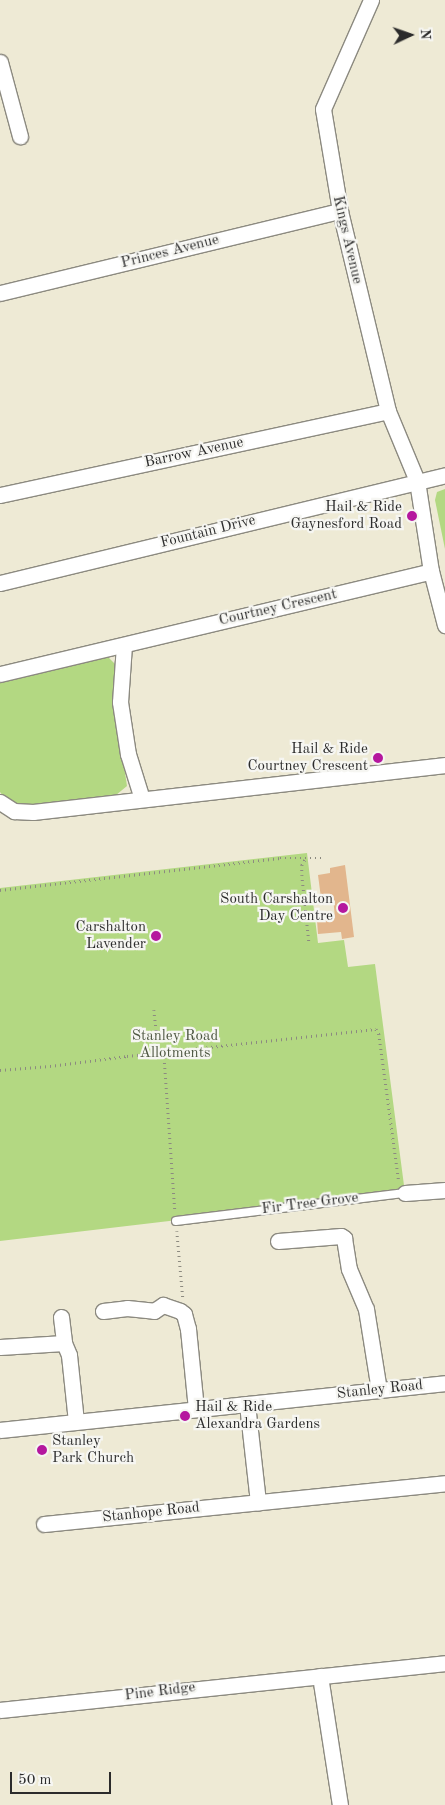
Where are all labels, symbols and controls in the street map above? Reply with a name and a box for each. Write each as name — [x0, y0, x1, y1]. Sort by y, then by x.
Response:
north arrow — [385, 10, 435, 60]
text: N — [418, 28, 432, 40]
street label: Kings Avenue — [328, 194, 366, 286]
street label: Princes Avenue — [119, 231, 221, 273]
street label: Barrow Avenue — [143, 434, 245, 472]
place label: Hail & Ride Gaynesford Road — [291, 498, 402, 533]
marker: Hail & Ride Gaynesford Road — [406, 510, 418, 522]
street label: Fountain Drive — [158, 511, 258, 553]
street label: Courtney Crescent — [217, 586, 339, 630]
place label: Hail & Ride Courtney Crescent — [248, 740, 368, 775]
marker: Hail & Ride Courtney Crescent — [372, 752, 384, 764]
place label: South Carshalton Day Centre — [220, 890, 333, 925]
marker: South Carshalton Day Centre — [337, 902, 349, 914]
place label: Carshalton Lavender — [75, 918, 146, 953]
marker: Carshalton Lavender — [150, 930, 162, 942]
park label: Stanley Road Allotments — [132, 1027, 218, 1062]
street label: Fir Tree Grove — [261, 1189, 359, 1219]
street label: Stanley Road — [336, 1377, 424, 1403]
place label: Hail & Ride Alexandra Gardens — [195, 1398, 320, 1433]
marker: Hail & Ride Alexandra Gardens — [179, 1410, 191, 1422]
place label: Stanley Park Church — [52, 1432, 134, 1467]
marker: Stanley Park Church — [36, 1444, 48, 1456]
street label: Stanhope Road — [101, 1499, 201, 1527]
street label: Pine Ridge — [124, 1679, 196, 1705]
scale bar — [12, 1762, 114, 1794]
text: 50 m — [18, 1773, 52, 1788]

